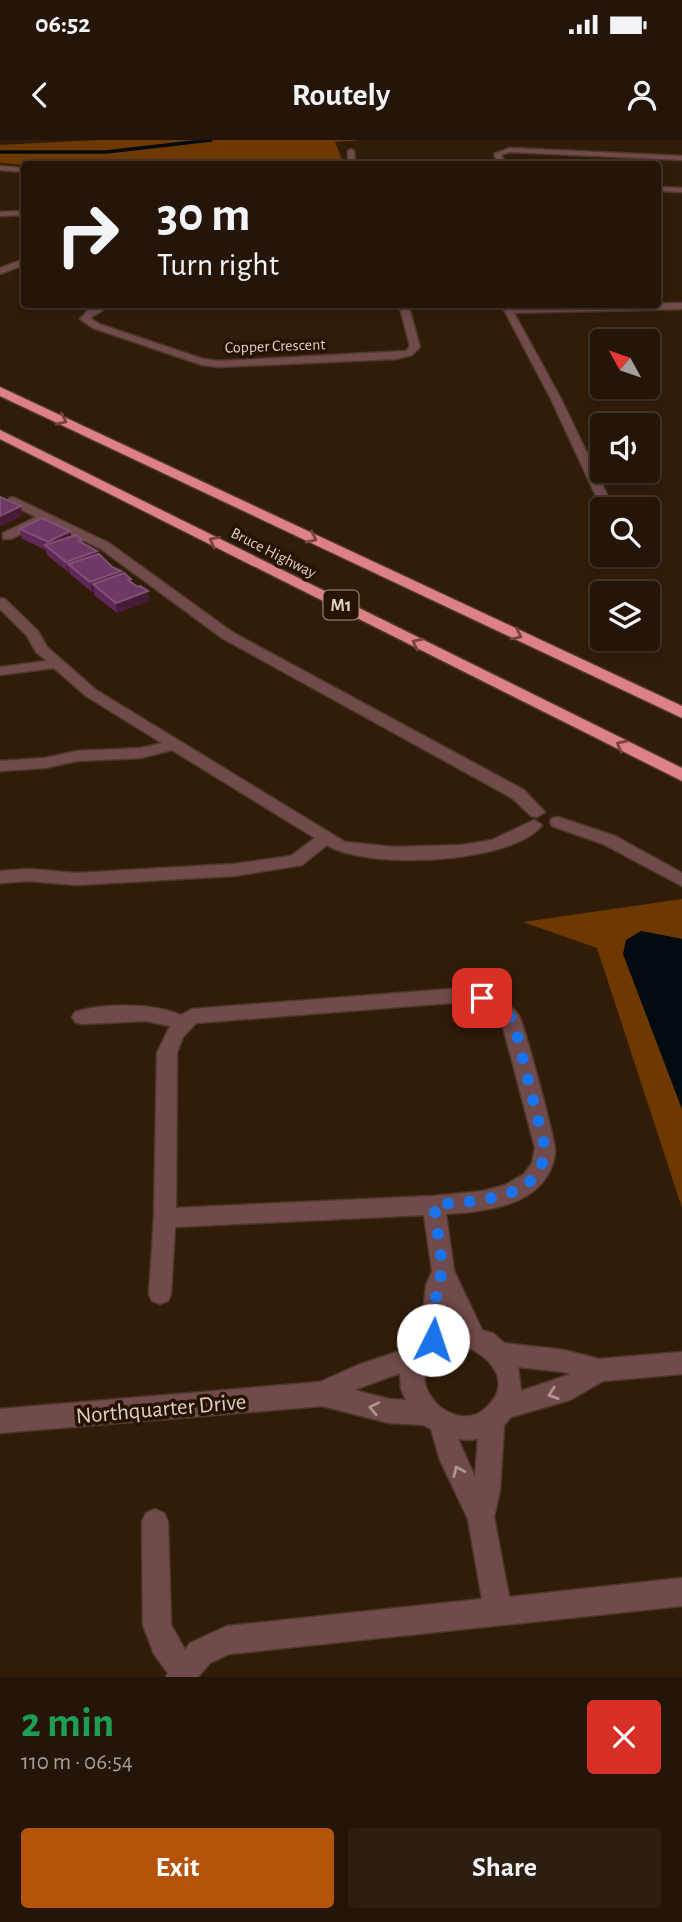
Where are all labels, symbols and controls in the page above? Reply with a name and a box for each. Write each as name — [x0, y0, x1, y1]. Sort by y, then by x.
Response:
text: 06:52 — [35, 11, 91, 37]
icon: back — [21, 76, 59, 114]
icon: person — [623, 76, 661, 114]
text: Routely — [292, 79, 390, 111]
icon: right — [42, 189, 133, 280]
text: 30 m — [157, 191, 251, 240]
text: Turn right — [157, 249, 279, 281]
north arrow — [590, 329, 660, 399]
map controls — [590, 329, 660, 651]
street label: Copper Crescent — [224, 336, 326, 356]
one-way arrow — [55, 412, 67, 426]
button: sound — [590, 413, 660, 483]
button: search — [590, 497, 660, 567]
street label: Bruce Highway — [228, 525, 319, 582]
one-way arrow — [305, 530, 317, 544]
one-way arrow — [209, 536, 221, 550]
button: layers — [590, 581, 660, 651]
road number: M1 — [324, 590, 358, 620]
one-way arrow — [510, 627, 523, 641]
one-way arrow — [412, 638, 425, 652]
one-way arrow — [616, 739, 628, 753]
pin — [452, 968, 512, 1028]
icon: arrive — [463, 979, 501, 1017]
position arrow — [396, 1303, 470, 1377]
one-way arrow — [548, 1386, 560, 1400]
street label: Northquarter Drive — [75, 1391, 247, 1428]
one-way arrow — [368, 1401, 380, 1416]
one-way arrow — [452, 1466, 466, 1478]
button: close — [587, 1700, 661, 1774]
text: 2 min — [21, 1702, 114, 1744]
text: 110 m · 06:54 — [21, 1751, 133, 1774]
button: Exit — [21, 1828, 334, 1908]
button: Share — [348, 1828, 661, 1908]

